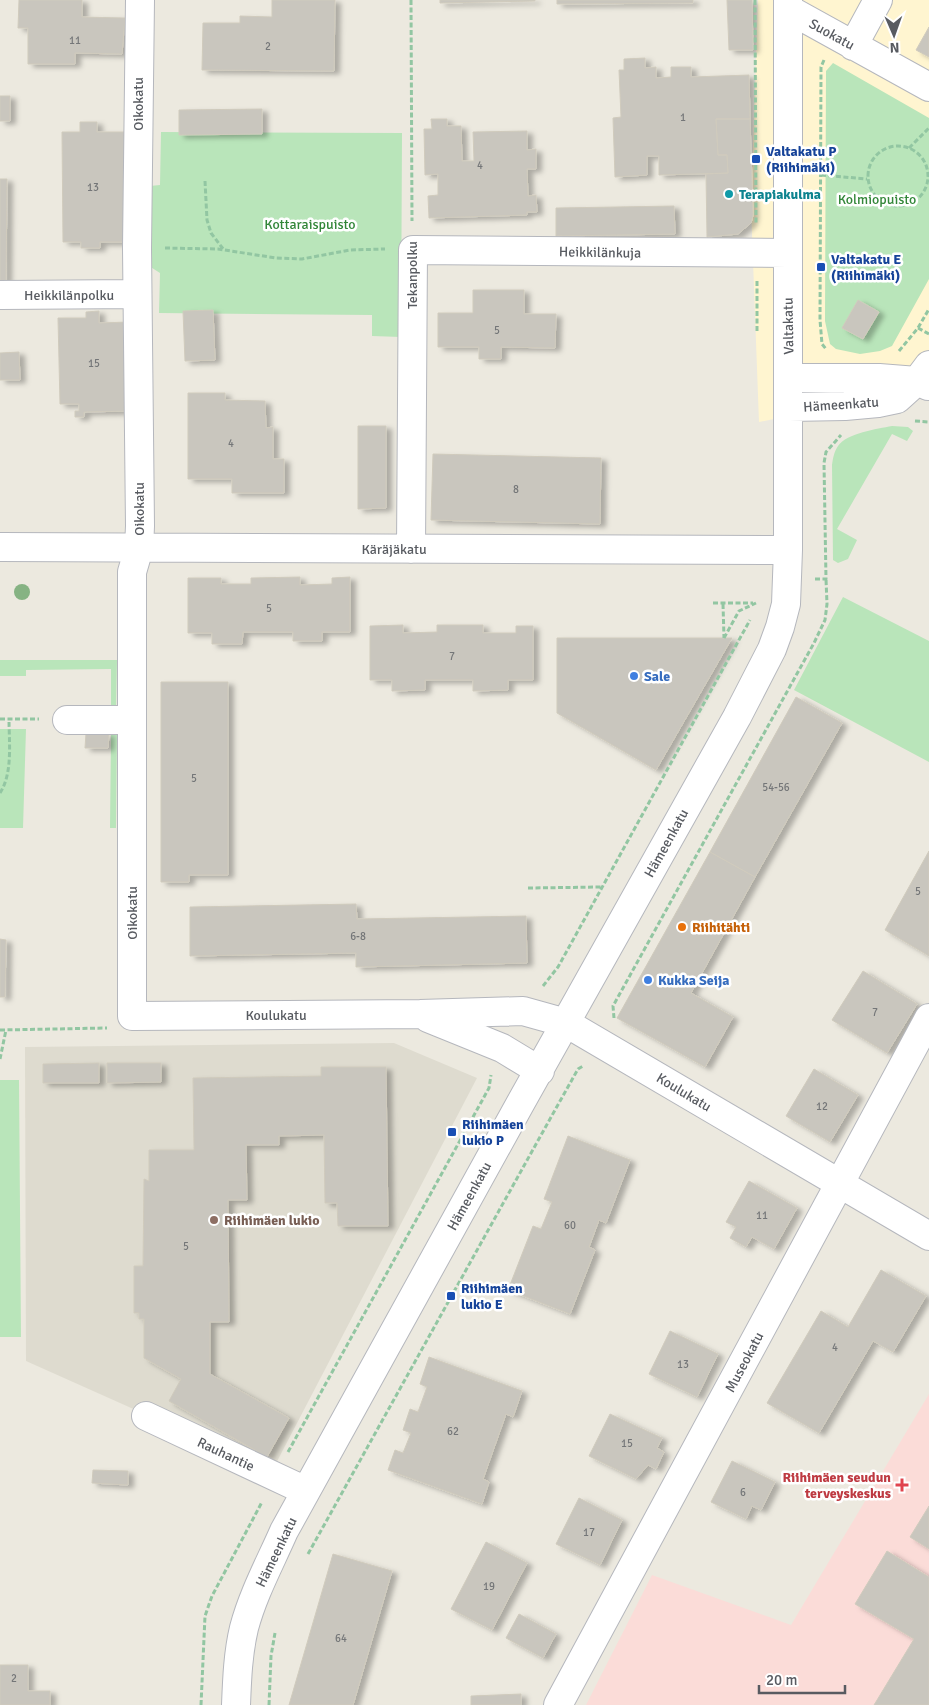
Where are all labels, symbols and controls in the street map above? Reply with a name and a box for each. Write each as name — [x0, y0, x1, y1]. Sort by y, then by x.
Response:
north arrow — [869, 10, 919, 60]
street label: Suokatu — [806, 15, 857, 54]
house number: 11 — [69, 34, 81, 47]
text: N — [889, 39, 900, 56]
house number: 2 — [265, 40, 271, 53]
street label: Oikokatu — [130, 77, 147, 131]
house number: 1 — [680, 111, 686, 124]
place label: Valtakatu P (Riihimäki) — [766, 143, 836, 176]
marker: Valtakatu P (Riihimäki) — [750, 153, 762, 165]
house number: 4 — [477, 159, 483, 172]
house number: 13 — [87, 181, 99, 194]
place label: Terapiakulma — [739, 186, 821, 203]
marker: Terapiakulma — [723, 188, 735, 200]
park label: Kolmiopuisto — [838, 191, 916, 208]
park label: Kottaraispuisto — [264, 216, 356, 233]
street label: Tekanpolku — [404, 241, 421, 309]
street label: Heikkilänkuja — [559, 243, 641, 262]
place label: Valtakatu E (Riihimäki) — [831, 251, 901, 284]
marker: Valtakatu E (Riihimäki) — [815, 261, 827, 273]
street label: Heikkilänpolku — [24, 287, 114, 304]
street label: Valtakatu — [780, 297, 797, 355]
house number: 5 — [494, 324, 500, 337]
house number: 15 — [88, 357, 100, 370]
street label: Hämeenkatu — [803, 393, 879, 416]
house number: 4 — [228, 437, 234, 450]
street label: Oikokatu — [131, 482, 148, 536]
house number: 8 — [513, 483, 519, 496]
street label: Käräjäkatu — [361, 541, 427, 558]
house number: 5 — [266, 602, 272, 615]
house number: 7 — [449, 650, 455, 663]
place label: Sale — [644, 668, 670, 685]
marker: Sale — [628, 670, 640, 682]
house number: 5 — [191, 772, 197, 785]
house number: 54-56 — [762, 781, 790, 794]
street label: Hämeenkatu — [641, 806, 692, 881]
house number: 5 — [915, 885, 921, 898]
street label: Oikokatu — [124, 886, 141, 940]
place label: Riihitähti — [692, 919, 750, 936]
marker: Riihitähti — [676, 921, 688, 933]
house number: 6-8 — [350, 930, 366, 943]
place label: Kukka Seija — [658, 972, 729, 989]
marker: Kukka Seija — [642, 974, 654, 986]
house number: 7 — [872, 1006, 878, 1019]
street label: Koulukatu — [245, 1007, 307, 1024]
street label: Koulukatu — [653, 1069, 714, 1115]
house number: 12 — [816, 1100, 828, 1113]
place label: Riihimäen lukio P — [462, 1116, 524, 1149]
marker: Riihimäen lukio P — [446, 1126, 458, 1138]
street label: Hämeenkatu — [444, 1159, 495, 1234]
house number: 11 — [756, 1209, 768, 1222]
place label: Riihimäen lukio — [224, 1212, 319, 1229]
marker: Riihimäen lukio — [208, 1214, 220, 1226]
house number: 60 — [564, 1219, 576, 1232]
house number: 5 — [183, 1240, 189, 1253]
place label: Riihimäen lukio E — [461, 1280, 523, 1313]
marker: Riihimäen lukio E — [445, 1290, 457, 1302]
street label: Museokatu — [721, 1329, 767, 1395]
house number: 4 — [832, 1341, 838, 1354]
house number: 13 — [677, 1358, 689, 1371]
house number: 62 — [447, 1425, 459, 1438]
street label: Rauhantie — [194, 1434, 257, 1475]
house number: 15 — [621, 1437, 633, 1450]
place label: Riihimäen seudun terveyskeskus — [782, 1469, 891, 1502]
marker: Riihimäen seudun terveyskeskus — [895, 1478, 909, 1492]
house number: 6 — [740, 1486, 746, 1499]
street label: Hämeenkatu — [252, 1514, 301, 1590]
house number: 17 — [583, 1526, 595, 1539]
house number: 19 — [483, 1580, 495, 1593]
house number: 64 — [335, 1632, 347, 1645]
scale bar — [759, 1662, 845, 1694]
text: 20 m — [766, 1671, 797, 1689]
house number: 2 — [11, 1672, 17, 1685]

